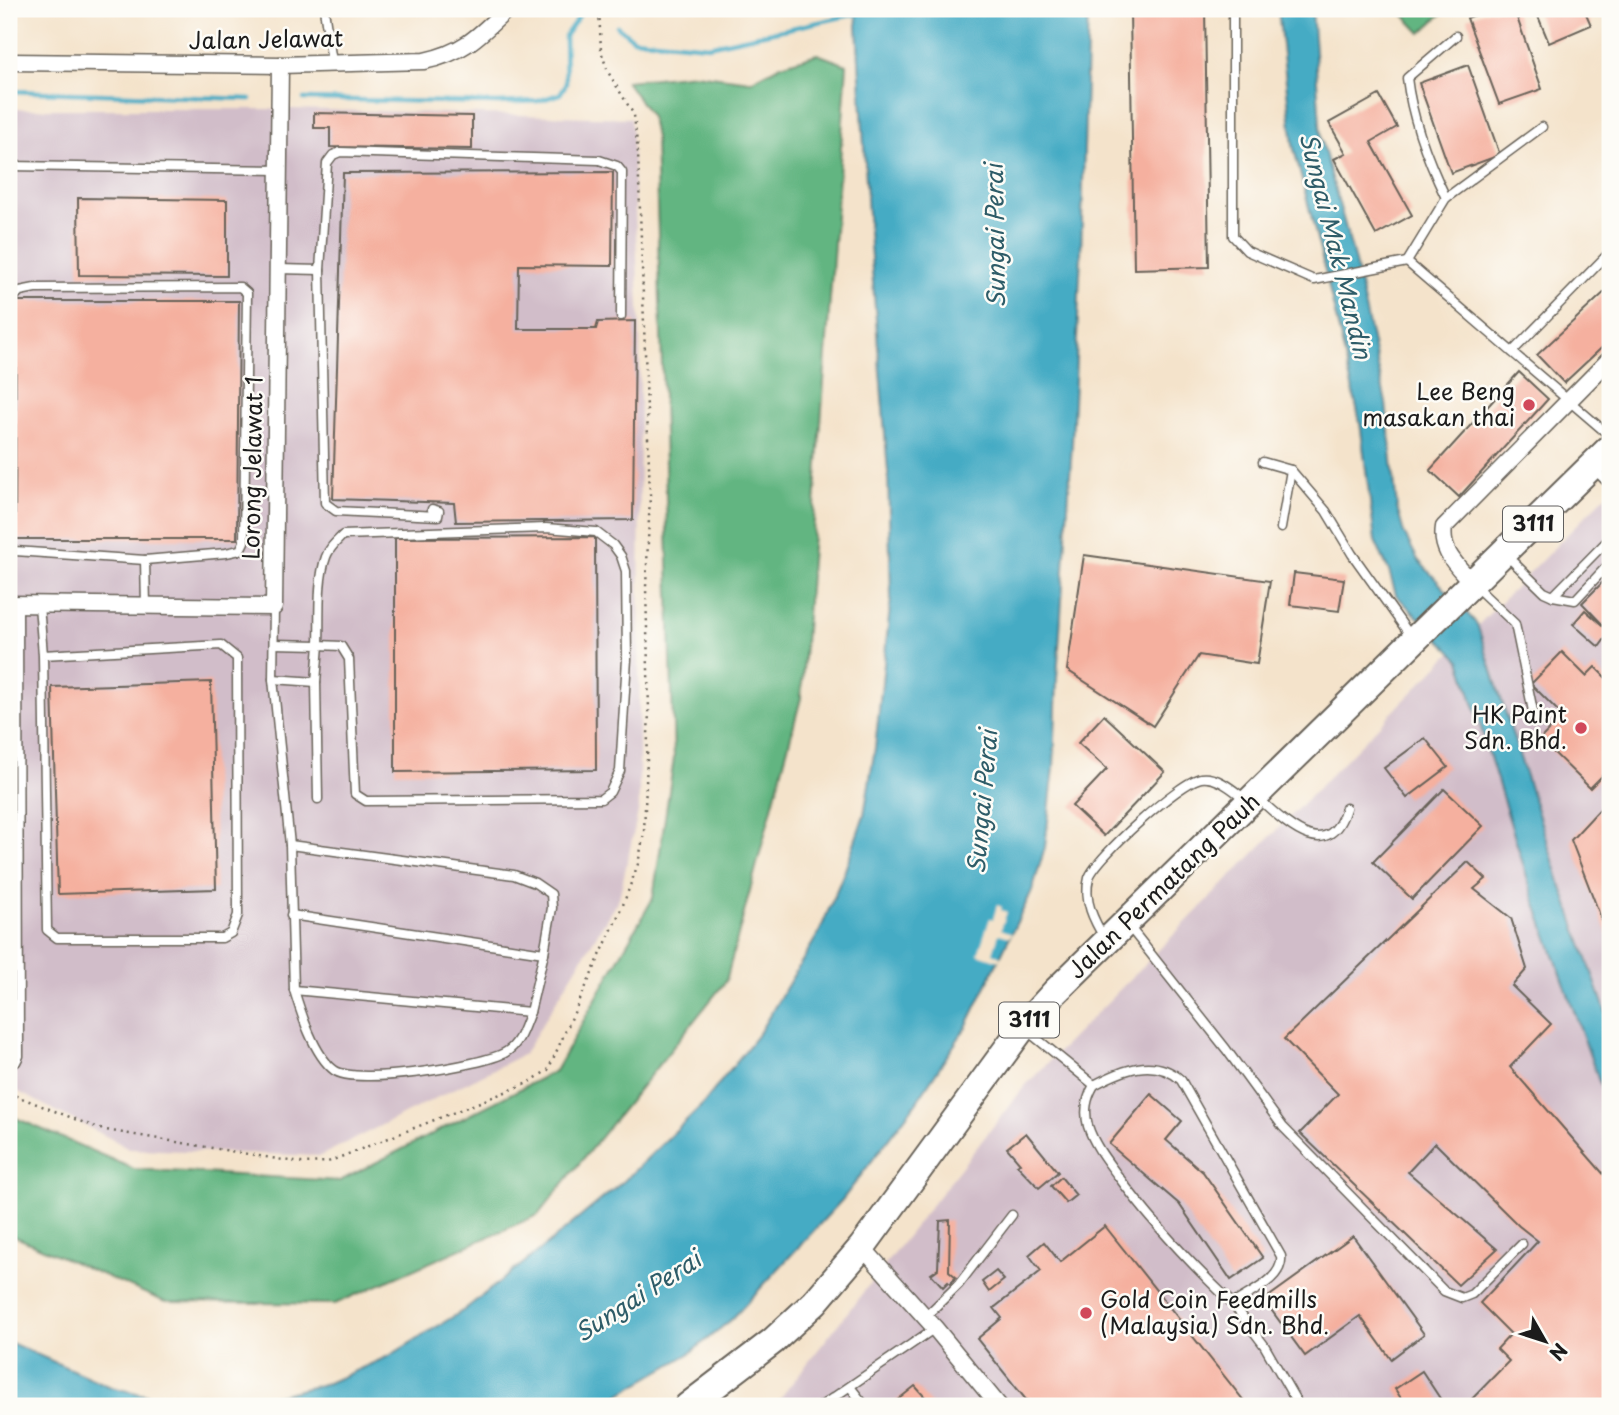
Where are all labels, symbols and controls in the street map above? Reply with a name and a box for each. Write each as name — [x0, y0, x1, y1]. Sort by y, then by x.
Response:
street label: Jalan Jelawat — [188, 20, 344, 57]
water label: Sungai Mak Mandin — [1291, 129, 1383, 364]
water label: Sungai Perai — [975, 160, 1013, 308]
place label: Lee Beng masakan thai — [1362, 373, 1515, 434]
street label: Lorong Jelawat 1 — [232, 376, 271, 560]
marker: Lee Beng masakan thai — [1521, 397, 1537, 413]
road number: 3111 — [1503, 506, 1563, 542]
place label: HK Paint Sdn. Bhd. — [1464, 696, 1567, 757]
marker: HK Paint Sdn. Bhd. — [1573, 720, 1589, 736]
water label: Sungai Perai — [957, 724, 1006, 875]
street label: Jalan Permatang Pauh — [1059, 784, 1267, 986]
road number: 3111 — [999, 1002, 1059, 1038]
water label: Sungai Perai — [567, 1239, 711, 1350]
place label: Gold Coin Feedmills (Malaysia) Sdn. Bhd. — [1100, 1281, 1329, 1342]
marker: Gold Coin Feedmills (Malaysia) Sdn. Bhd. — [1078, 1305, 1094, 1321]
north arrow — [1510, 1306, 1580, 1376]
text: N — [1543, 1338, 1575, 1367]

